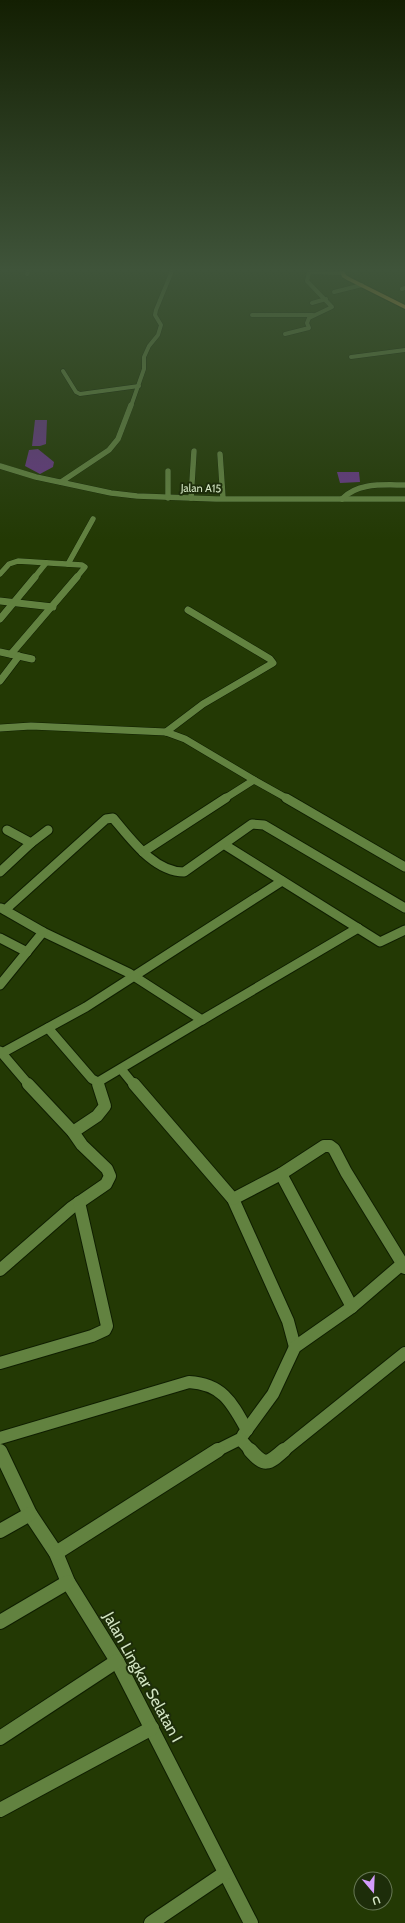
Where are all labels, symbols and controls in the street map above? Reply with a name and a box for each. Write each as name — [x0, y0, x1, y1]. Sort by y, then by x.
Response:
street label: Jalan A15 — [180, 481, 221, 495]
street label: Jalan Lingkar Selatan I — [99, 1608, 187, 1745]
north arrow — [353, 1871, 393, 1911]
text: U — [370, 1893, 382, 1908]

